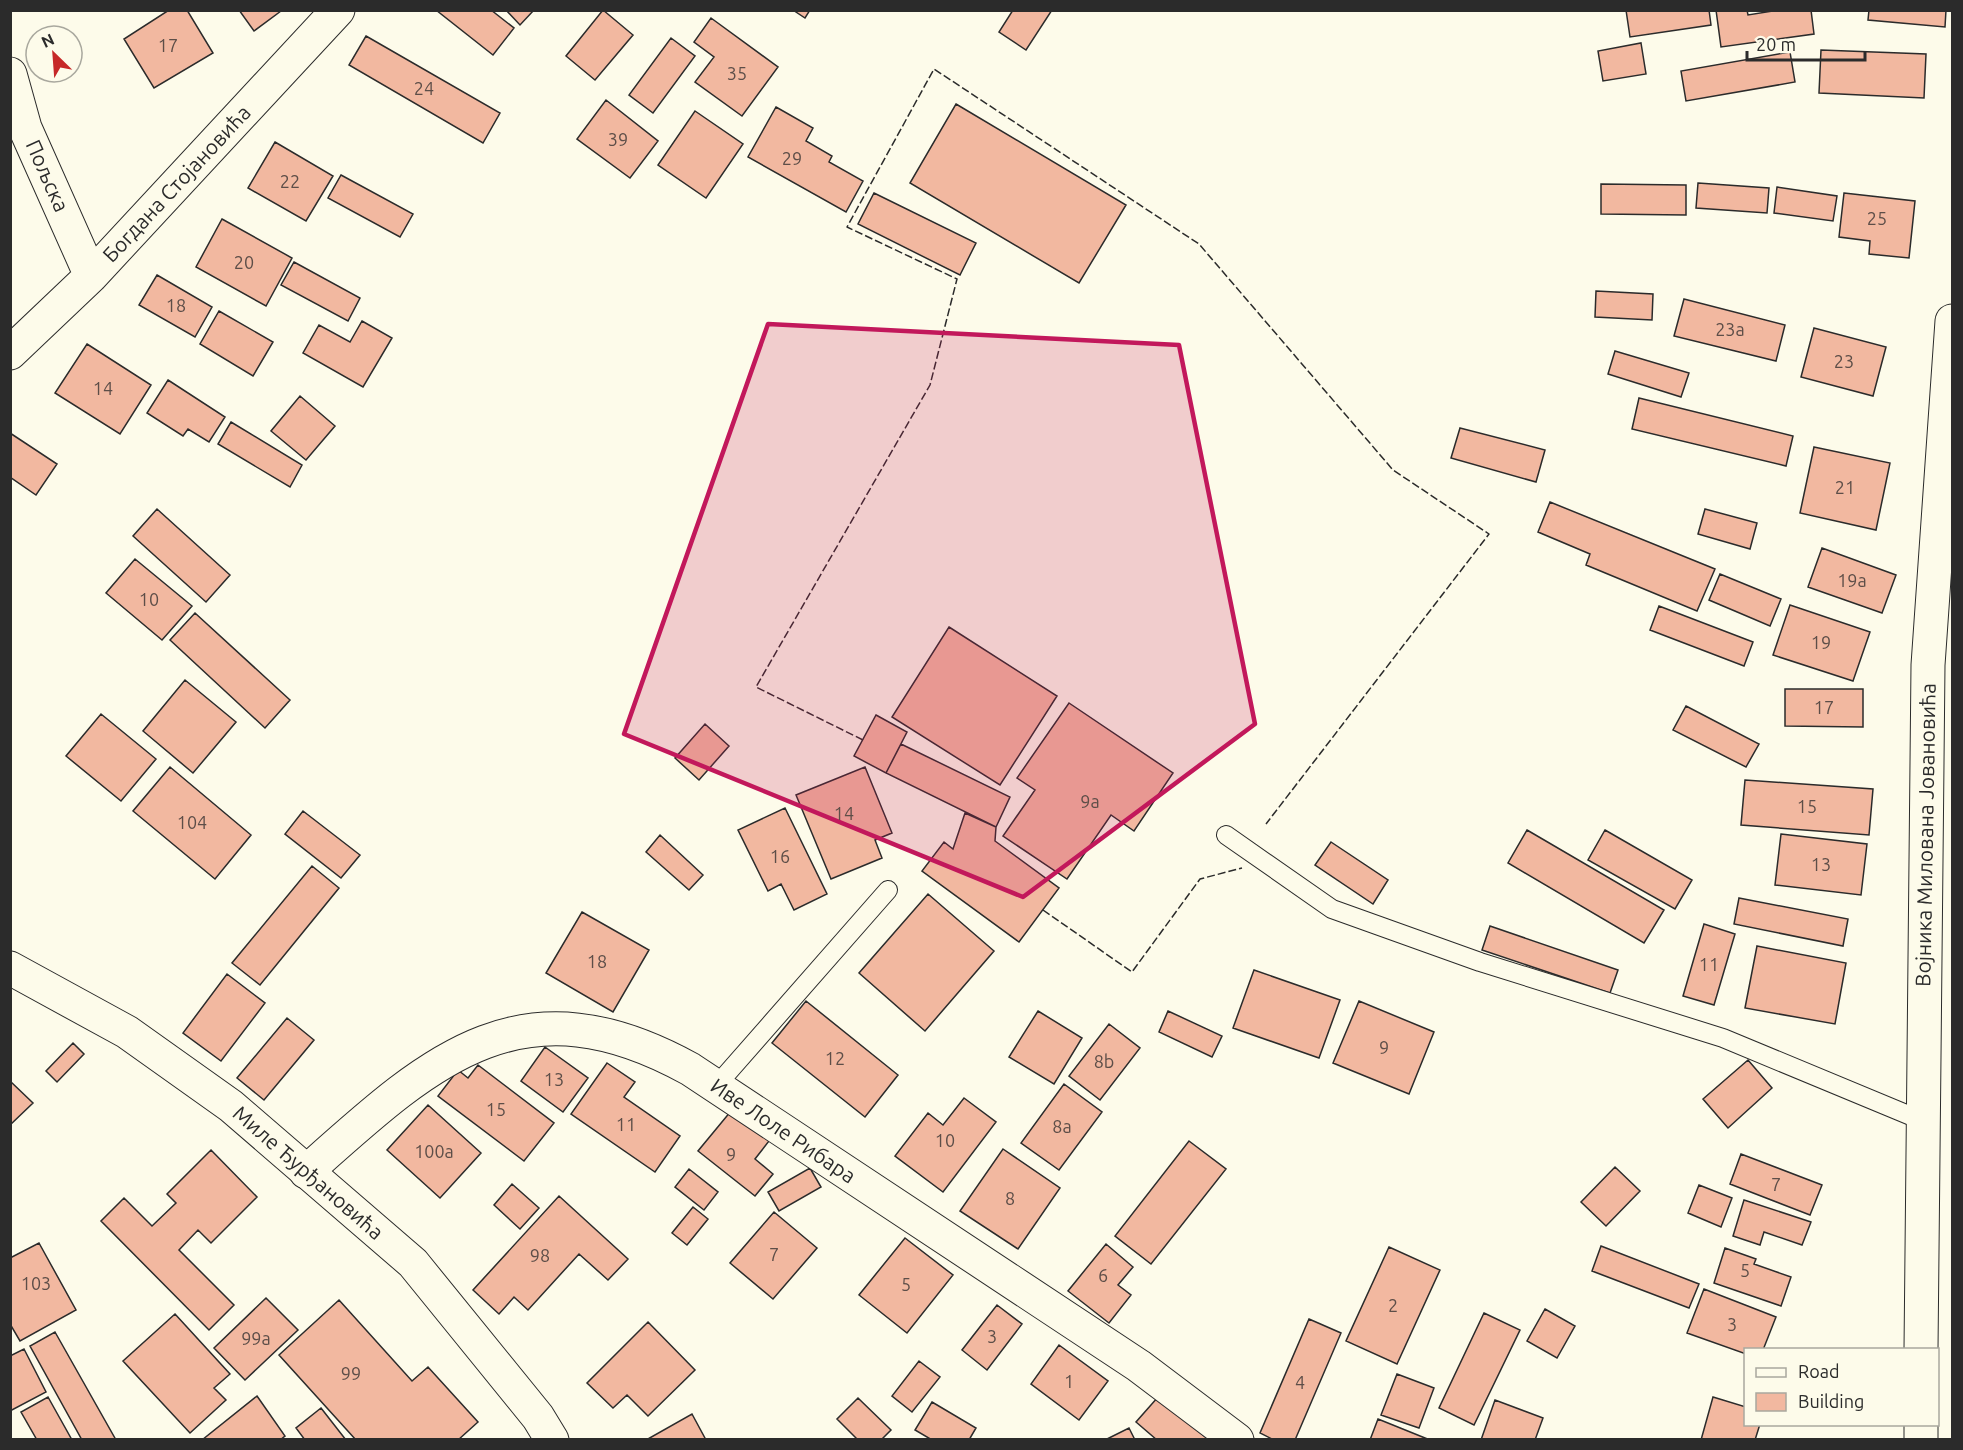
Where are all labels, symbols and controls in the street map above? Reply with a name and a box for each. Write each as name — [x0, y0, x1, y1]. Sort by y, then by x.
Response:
north arrow — [24, 24, 84, 84]
scale bar — [1747, 24, 1866, 62]
text: N — [38, 30, 57, 51]
text: 20 m — [1756, 34, 1796, 54]
house number: 17 — [158, 35, 178, 55]
house number: 35 — [727, 63, 747, 83]
house number: 24 — [414, 78, 434, 98]
street label: Богдана Стојановића — [97, 100, 255, 267]
house number: 39 — [608, 129, 628, 149]
street label: Пољска — [21, 136, 74, 215]
house number: 29 — [782, 148, 802, 168]
house number: 22 — [280, 171, 300, 191]
house number: 25 — [1867, 208, 1887, 228]
house number: 20 — [234, 252, 254, 272]
house number: 18 — [166, 295, 186, 315]
house number: 23a — [1715, 319, 1745, 339]
house number: 23 — [1834, 351, 1854, 371]
house number: 14 — [93, 378, 113, 398]
house number: 21 — [1835, 477, 1855, 497]
house number: 19a — [1837, 570, 1867, 590]
house number: 10 — [139, 589, 159, 609]
house number: 19 — [1811, 632, 1831, 652]
street label: Војника Милована Јовановића — [1910, 683, 1940, 987]
house number: 17 — [1814, 697, 1834, 717]
house number: 9a — [1080, 791, 1100, 811]
house number: 15 — [1797, 796, 1817, 816]
house number: 14 — [834, 803, 854, 823]
house number: 104 — [177, 812, 207, 832]
house number: 16 — [770, 846, 790, 866]
house number: 13 — [1811, 854, 1831, 874]
house number: 18 — [587, 951, 607, 971]
house number: 11 — [1699, 954, 1719, 974]
house number: 9 — [1379, 1037, 1389, 1057]
house number: 12 — [825, 1048, 845, 1068]
house number: 8b — [1094, 1051, 1114, 1071]
house number: 13 — [544, 1069, 564, 1089]
street label: Иве Лоле Рибара — [707, 1073, 861, 1188]
house number: 15 — [486, 1099, 506, 1119]
street label: Миле Ђурђановића — [229, 1100, 389, 1244]
house number: 11 — [616, 1114, 636, 1134]
house number: 8a — [1052, 1116, 1072, 1136]
house number: 10 — [935, 1130, 955, 1150]
house number: 100a — [414, 1141, 454, 1161]
house number: 9 — [726, 1144, 736, 1164]
house number: 7 — [1771, 1174, 1781, 1194]
house number: 8 — [1005, 1188, 1015, 1208]
house number: 7 — [769, 1244, 779, 1264]
house number: 98 — [530, 1245, 550, 1265]
house number: 5 — [1740, 1260, 1750, 1280]
house number: 6 — [1098, 1265, 1108, 1285]
house number: 103 — [21, 1273, 51, 1293]
house number: 5 — [901, 1274, 911, 1294]
house number: 2 — [1388, 1295, 1398, 1315]
house number: 3 — [1727, 1314, 1737, 1334]
house number: 3 — [987, 1326, 997, 1346]
house number: 99a — [241, 1328, 271, 1348]
legend — [1744, 1348, 1939, 1426]
text: Road — [1798, 1361, 1840, 1381]
house number: 99 — [341, 1363, 361, 1383]
house number: 1 — [1064, 1371, 1074, 1391]
house number: 4 — [1295, 1372, 1305, 1392]
text: Building — [1798, 1391, 1864, 1411]

